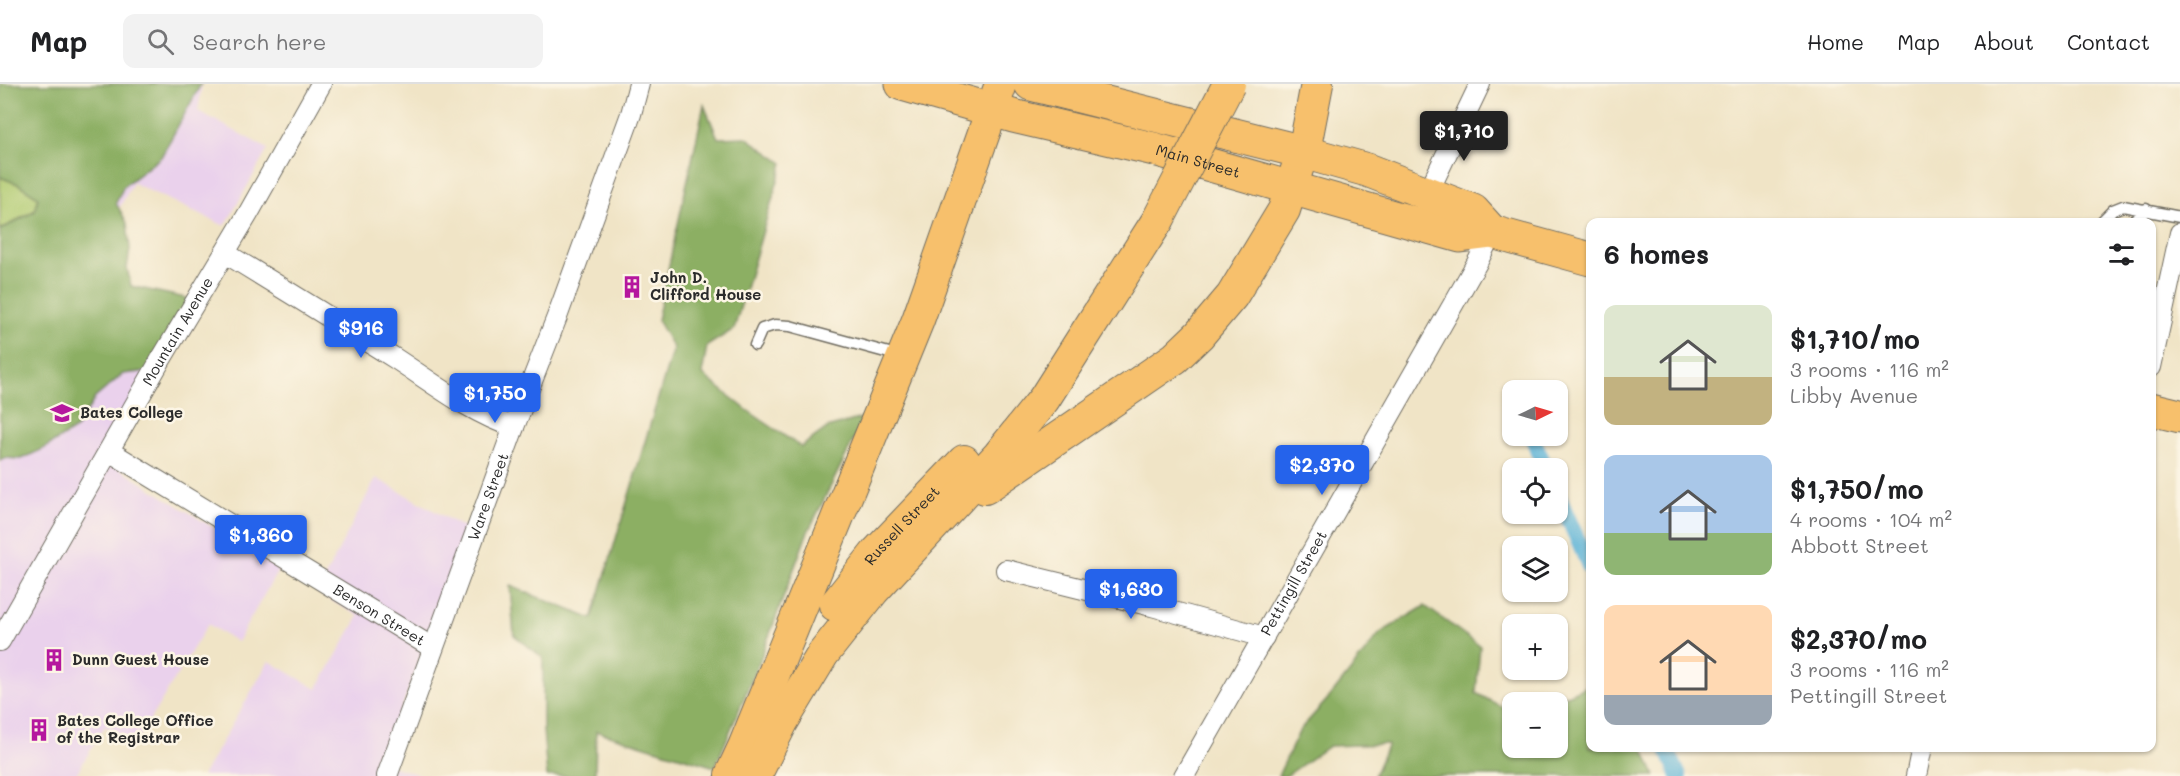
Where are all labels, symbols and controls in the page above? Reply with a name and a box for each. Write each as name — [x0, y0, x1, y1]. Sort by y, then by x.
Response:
search box — [123, 14, 543, 68]
text: Map — [30, 23, 87, 59]
icon: search — [144, 25, 177, 58]
text: Search here — [192, 27, 326, 56]
text: Home — [1807, 28, 1864, 55]
text: Map — [1897, 28, 1940, 55]
text: About — [1973, 28, 2034, 55]
text: Contact — [2067, 28, 2150, 55]
pin: $1,710 — [1415, 111, 1513, 162]
text: $1,710 — [1434, 117, 1494, 143]
street label: Main Street — [1154, 139, 1243, 182]
text: 6 homes — [1604, 237, 1709, 271]
icon: filters — [2105, 238, 2138, 271]
place label: John D. Clifford House — [650, 267, 761, 304]
street label: Mountain Avenue — [137, 273, 217, 389]
building icon: John D. Clifford House — [619, 274, 645, 300]
pin: $916 — [325, 308, 397, 359]
text: $916 — [338, 314, 384, 340]
text: $1,710/mo — [1790, 322, 1920, 356]
icon: home — [1652, 329, 1724, 401]
text: 3 rooms · 116 m² — [1790, 356, 1949, 382]
pin: $1,750 — [446, 373, 544, 424]
text: $1,750 — [463, 379, 527, 405]
north arrow — [1502, 380, 1568, 446]
map controls — [1502, 380, 1568, 758]
text: Libby Avenue — [1790, 382, 1918, 408]
school or university icon: Bates College — [49, 400, 75, 426]
place label: Bates College — [80, 402, 183, 422]
pin: $2,370 — [1273, 445, 1371, 496]
street label: Ware Street — [463, 450, 513, 543]
text: $2,370 — [1289, 451, 1355, 477]
button: locate — [1502, 458, 1568, 524]
text: $1,750/mo — [1790, 472, 1924, 506]
icon: home — [1652, 479, 1724, 551]
street label: Russell Street — [859, 481, 944, 569]
text: 4 rooms · 104 m² — [1790, 506, 1952, 532]
pin: $1,360 — [212, 515, 310, 566]
text: $1,360 — [229, 521, 293, 547]
street label: Pettingill Street — [1255, 526, 1331, 639]
text: Abbott Street — [1790, 532, 1929, 558]
button: layers — [1502, 536, 1568, 602]
pin: $1,630 — [1082, 569, 1180, 620]
text: $1,630 — [1099, 575, 1163, 601]
street label: Benson Street — [330, 579, 429, 650]
button: + — [1502, 614, 1568, 680]
text: $2,370/mo — [1790, 622, 1927, 656]
icon: home — [1652, 629, 1724, 701]
building icon: Dunn Guest House — [41, 647, 67, 673]
place label: Dunn Guest House — [72, 649, 209, 669]
text: 3 rooms · 116 m² — [1790, 656, 1949, 682]
text: Pettingill Street — [1790, 682, 1947, 708]
button: − — [1502, 692, 1568, 758]
place label: Bates College Office of the Registrar — [57, 710, 213, 747]
building icon: Bates College Office of the Registrar — [26, 717, 52, 743]

